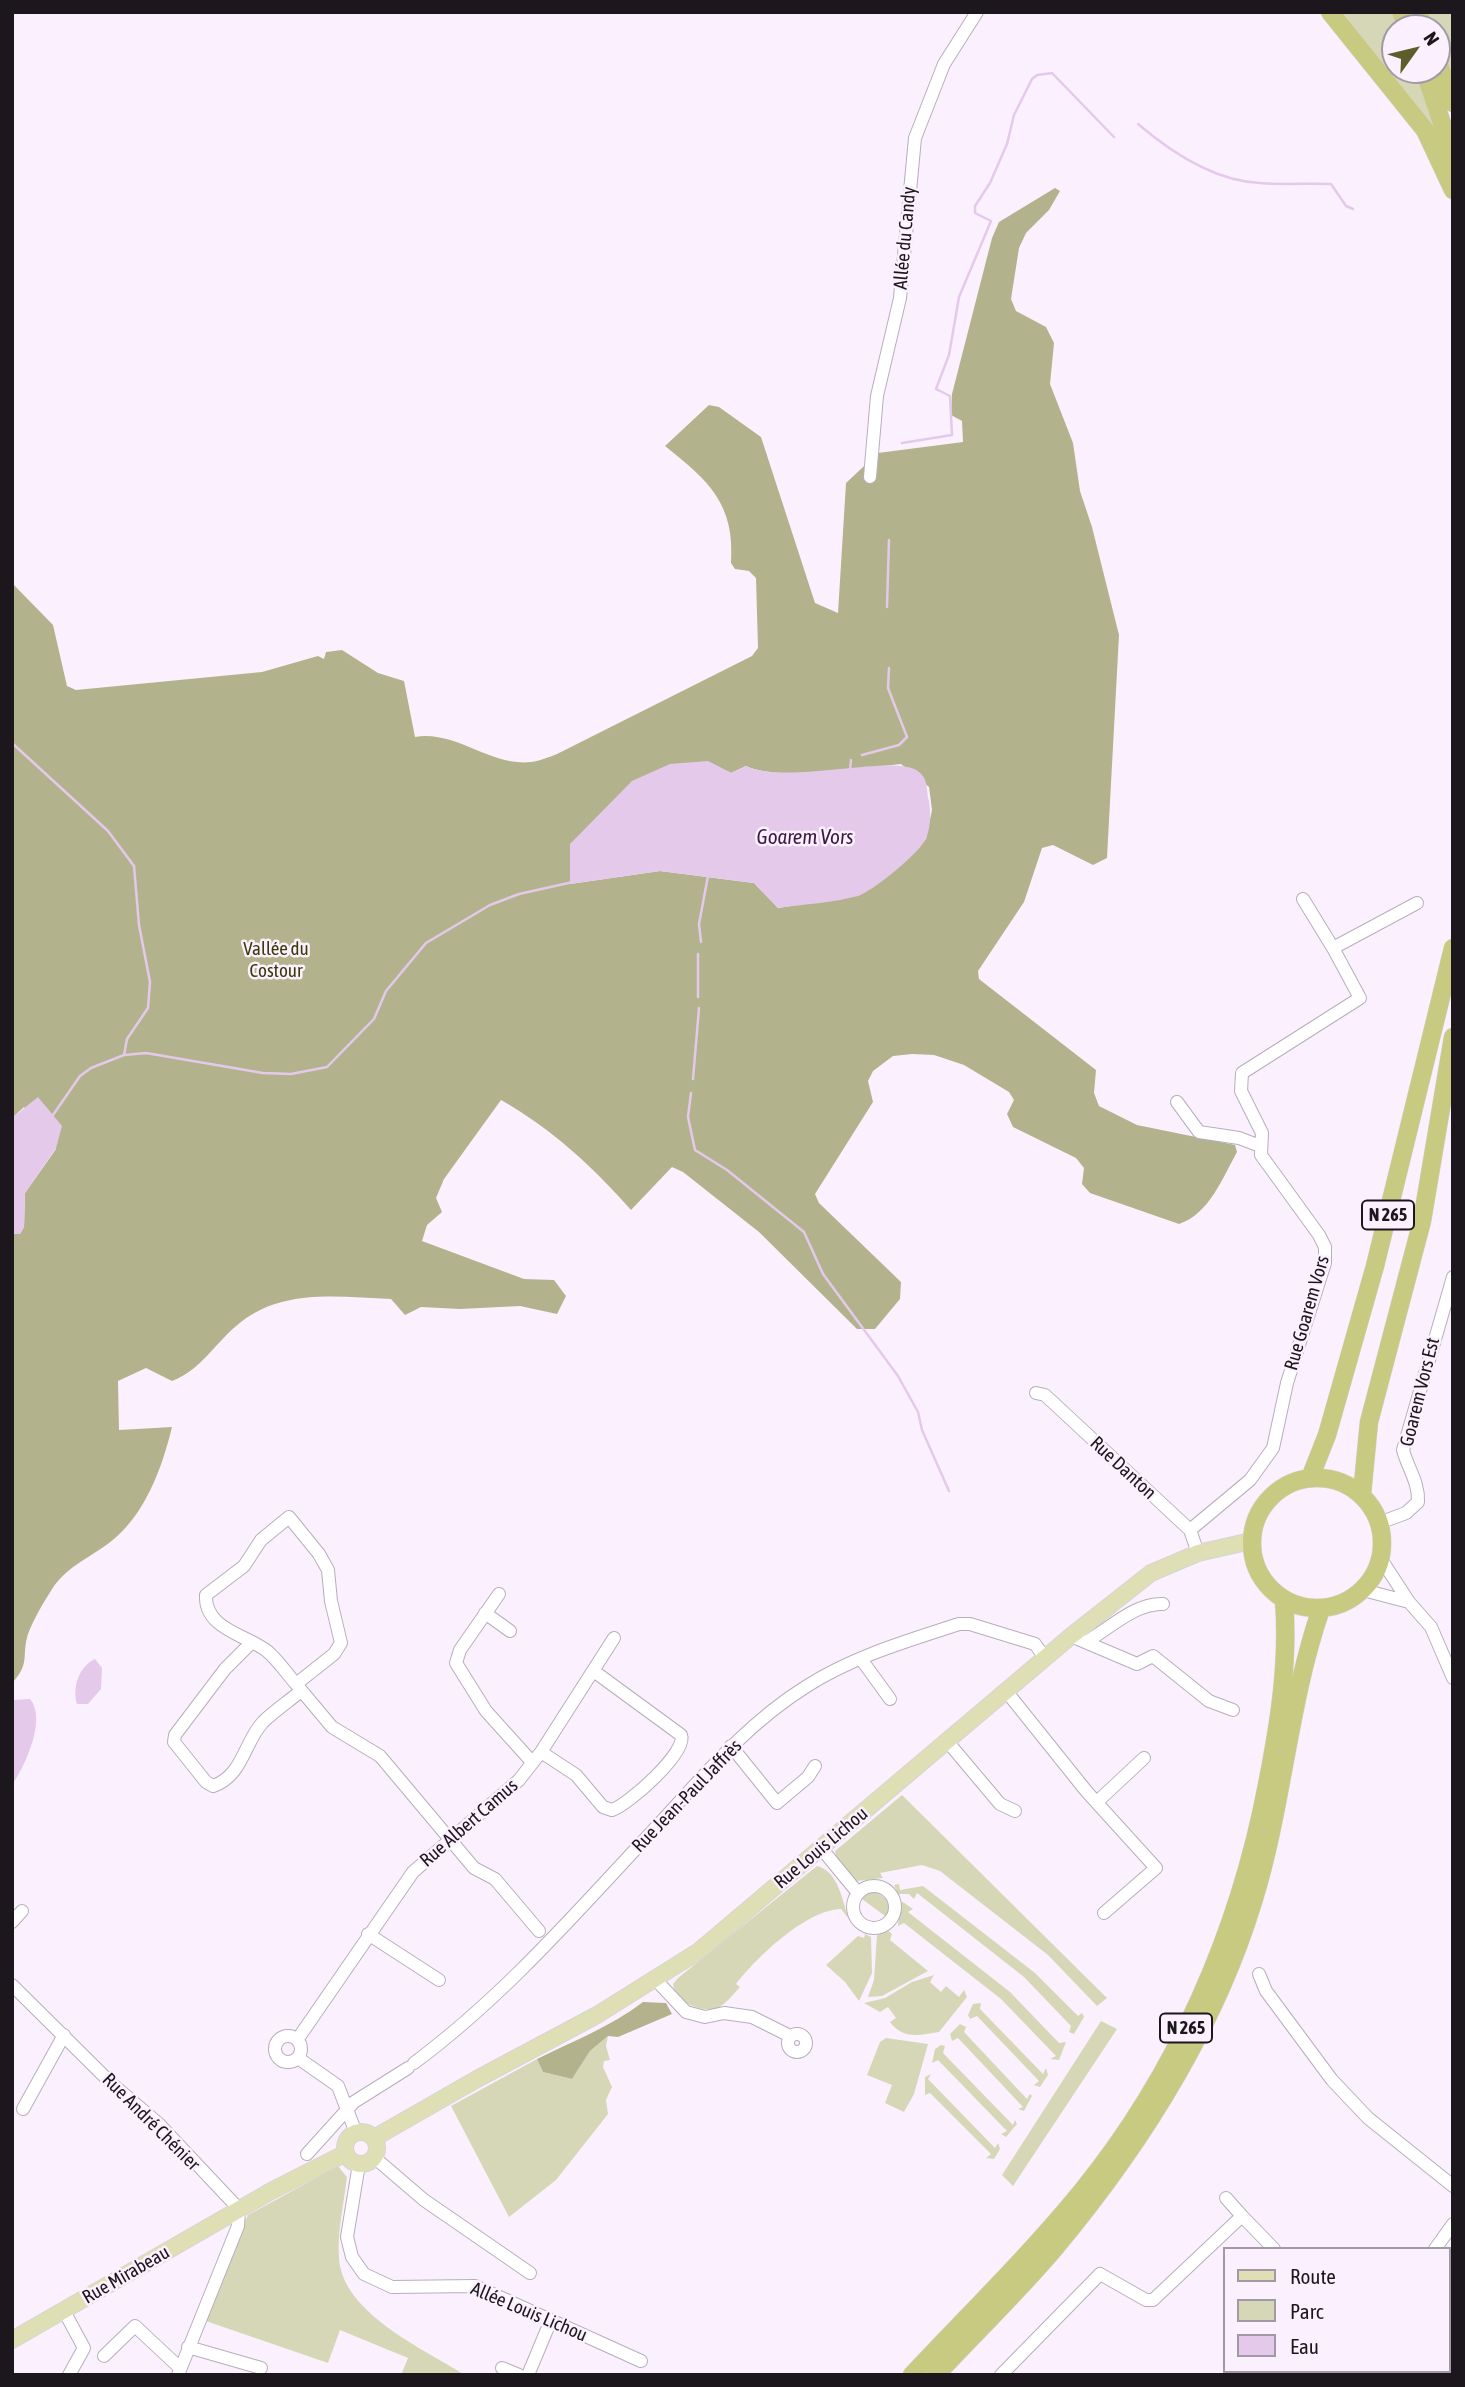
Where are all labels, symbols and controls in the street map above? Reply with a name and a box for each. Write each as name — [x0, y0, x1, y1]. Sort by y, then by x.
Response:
north arrow — [1381, 14, 1451, 84]
text: N — [1419, 28, 1444, 49]
street label: Allée du Candy — [889, 186, 921, 290]
water label: Goarem Vors — [757, 824, 853, 850]
park label: Vallée du Costour — [243, 938, 309, 982]
road number: N 265 — [1362, 1200, 1414, 1230]
street label: Rue Goarem Vors — [1280, 1253, 1334, 1373]
street label: Goarem Vors Est — [1395, 1335, 1445, 1449]
street label: Rue Danton — [1085, 1432, 1161, 1504]
street label: Rue Jean-Paul Jaffrès — [627, 1735, 747, 1857]
street label: Rue Albert Camus — [415, 1774, 523, 1872]
street label: Rue Louis Lichou — [770, 1802, 872, 1894]
road number: N 265 — [1160, 2014, 1212, 2042]
street label: Rue André Chénier — [98, 2069, 204, 2175]
street label: Rue Mirabeau — [78, 2241, 174, 2309]
legend — [1224, 2247, 1451, 2373]
text: Route — [1290, 2264, 1336, 2288]
street label: Allée Louis Lichou — [467, 2277, 591, 2347]
text: Parc — [1290, 2299, 1324, 2323]
text: Eau — [1290, 2334, 1319, 2358]

